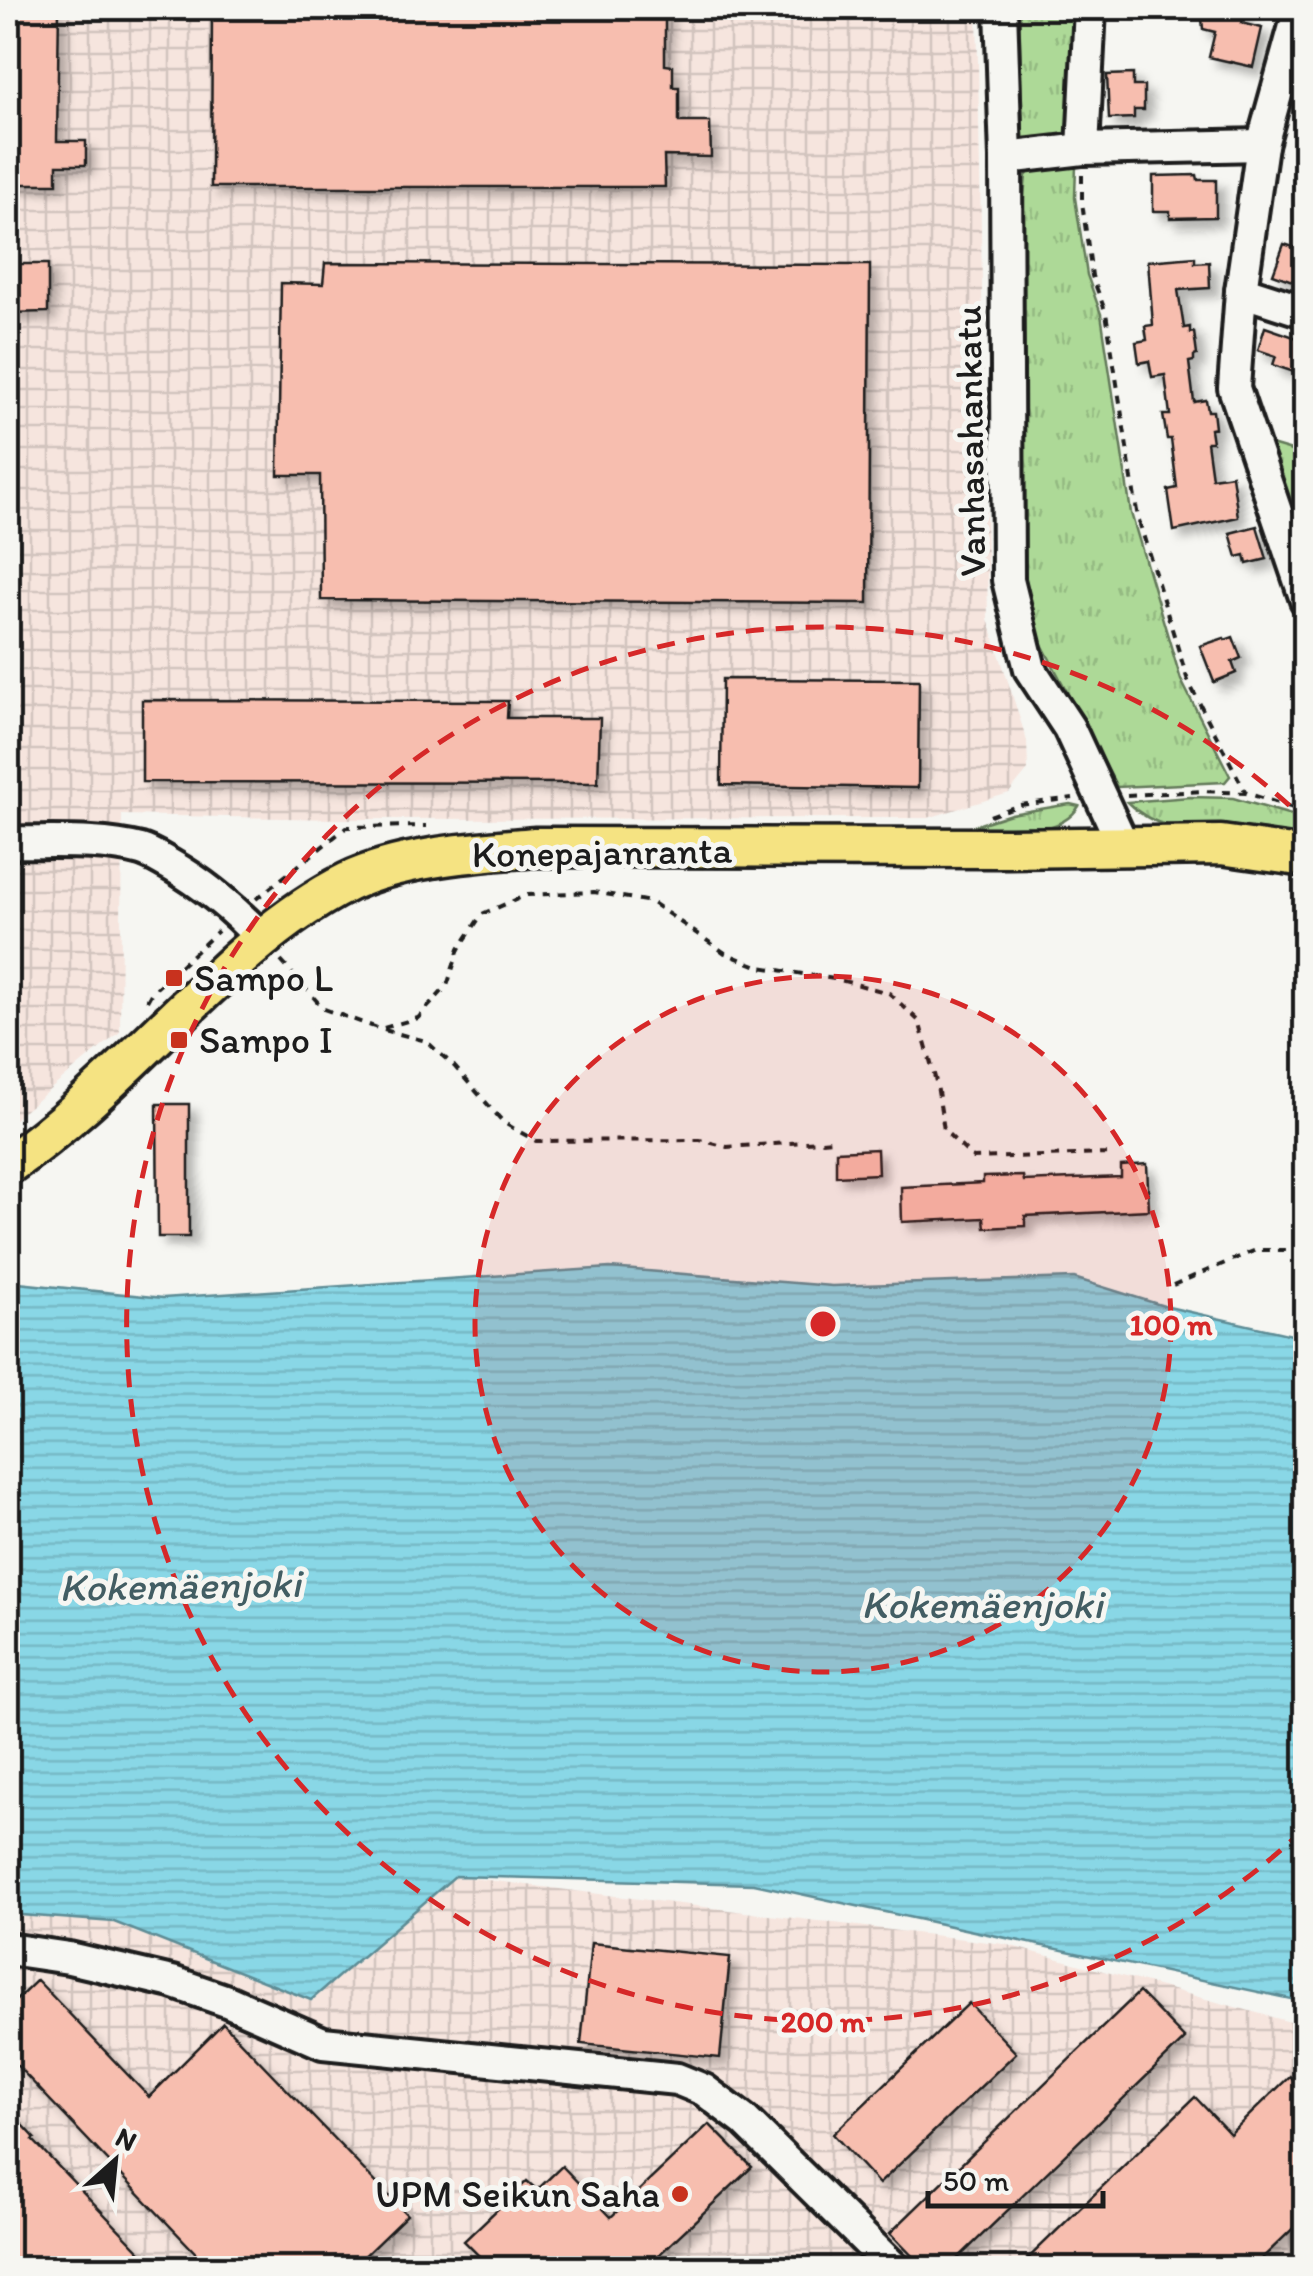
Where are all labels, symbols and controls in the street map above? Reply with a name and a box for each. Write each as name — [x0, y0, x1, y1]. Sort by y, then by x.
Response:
street label: Vanhasahankatu — [945, 305, 995, 577]
street label: Konepajanranta — [471, 827, 733, 877]
place label: Sampo L — [194, 955, 333, 1001]
marker: Sampo L — [163, 967, 185, 989]
place label: Sampo I — [199, 1017, 333, 1063]
marker: Sampo I — [168, 1029, 190, 1051]
centre of rings — [805, 1306, 841, 1342]
text: 100 m — [1130, 1306, 1213, 1343]
water label: Kokemäenjoki — [59, 1559, 305, 1611]
water label: Kokemäenjoki — [861, 1580, 1106, 1628]
text: 200 m — [781, 2003, 866, 2040]
north arrow — [65, 2111, 165, 2211]
text: N — [110, 2119, 142, 2158]
scale bar — [928, 2146, 1103, 2208]
text: 50 m — [943, 2162, 1009, 2199]
place label: UPM Seikun Saha — [375, 2171, 660, 2217]
marker: UPM Seikun Saha — [669, 2183, 691, 2205]

